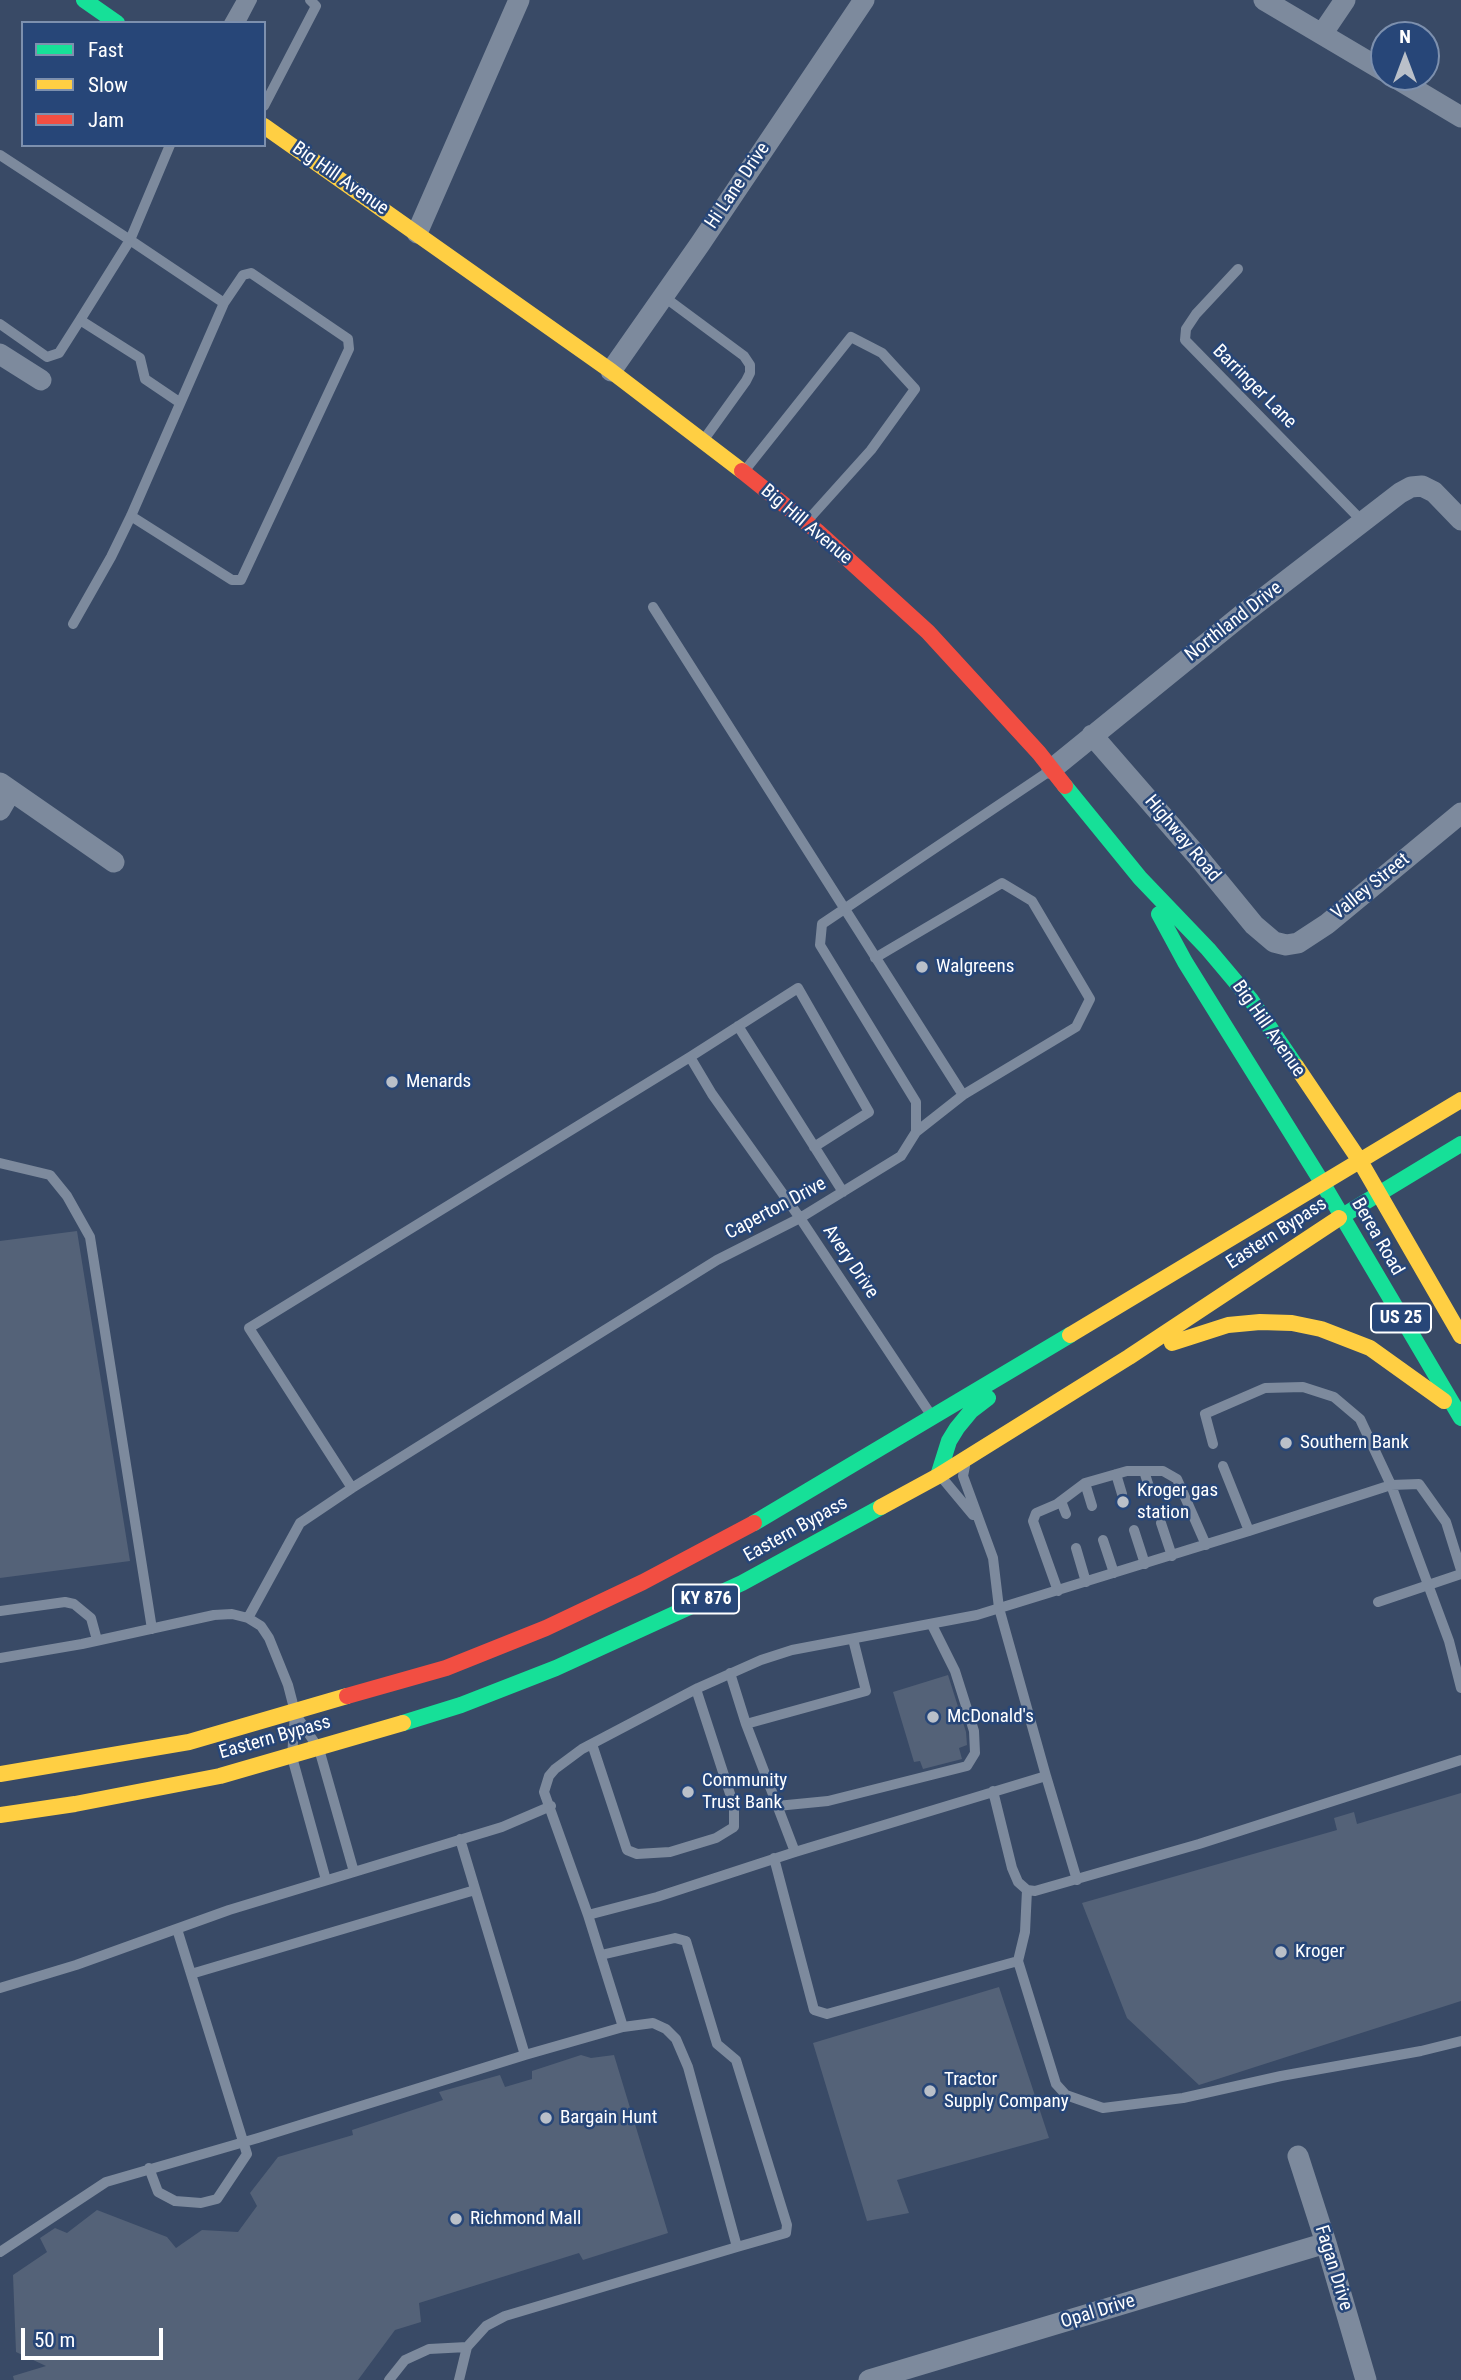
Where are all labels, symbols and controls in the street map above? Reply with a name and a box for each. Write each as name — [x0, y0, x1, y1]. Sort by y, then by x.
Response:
legend — [21, 21, 266, 147]
north arrow — [1370, 21, 1440, 91]
text: N — [1399, 25, 1411, 48]
text: Fast — [88, 38, 124, 62]
text: Slow — [88, 73, 128, 97]
text: Jam — [88, 108, 124, 132]
street label: Big Hill Avenue — [287, 137, 393, 221]
street label: Hi Lane Drive — [701, 139, 775, 233]
street label: Barringer Lane — [1207, 340, 1301, 434]
street label: Big Hill Avenue — [756, 480, 856, 570]
street label: Northland Drive — [1181, 577, 1287, 667]
street label: Highway Road — [1139, 791, 1225, 887]
street label: Valley Street — [1327, 849, 1415, 925]
place label: Walgreens — [936, 956, 1014, 978]
marker: Walgreens — [914, 959, 930, 975]
street label: Big Hill Avenue — [1226, 976, 1310, 1082]
place label: Menards — [406, 1071, 471, 1093]
marker: Menards — [384, 1074, 400, 1090]
street label: Caperton Drive — [722, 1173, 830, 1245]
street label: Eastern Bypass — [1222, 1193, 1332, 1275]
street label: Berea Road — [1346, 1194, 1408, 1280]
street label: Avery Drive — [817, 1221, 883, 1303]
road number: US 25 — [1371, 1303, 1431, 1332]
place label: Southern Bank — [1300, 1432, 1409, 1454]
marker: Southern Bank — [1278, 1435, 1294, 1451]
place label: Kroger gas station — [1137, 1480, 1218, 1524]
street label: Eastern Bypass — [740, 1492, 852, 1568]
marker: Kroger gas station — [1115, 1494, 1131, 1510]
road number: KY 876 — [673, 1584, 739, 1614]
place label: McDonald's — [947, 1706, 1034, 1728]
marker: McDonald's — [925, 1709, 941, 1725]
street label: Eastern Bypass — [216, 1711, 334, 1765]
place label: Community Trust Bank — [702, 1770, 787, 1814]
marker: Community Trust Bank — [680, 1784, 696, 1800]
place label: Kroger — [1295, 1941, 1345, 1963]
marker: Kroger — [1273, 1944, 1289, 1960]
place label: Tractor Supply Company — [944, 2069, 1069, 2113]
marker: Tractor Supply Company — [922, 2083, 938, 2099]
place label: Bargain Hunt — [560, 2107, 657, 2129]
marker: Bargain Hunt — [538, 2110, 554, 2126]
place label: Richmond Mall — [470, 2208, 581, 2230]
marker: Richmond Mall — [448, 2211, 464, 2227]
street label: Fagan Drive — [1309, 2223, 1357, 2313]
street label: Opal Drive — [1058, 2290, 1138, 2334]
scale bar — [24, 2314, 166, 2358]
text: 50 m — [34, 2328, 75, 2352]

